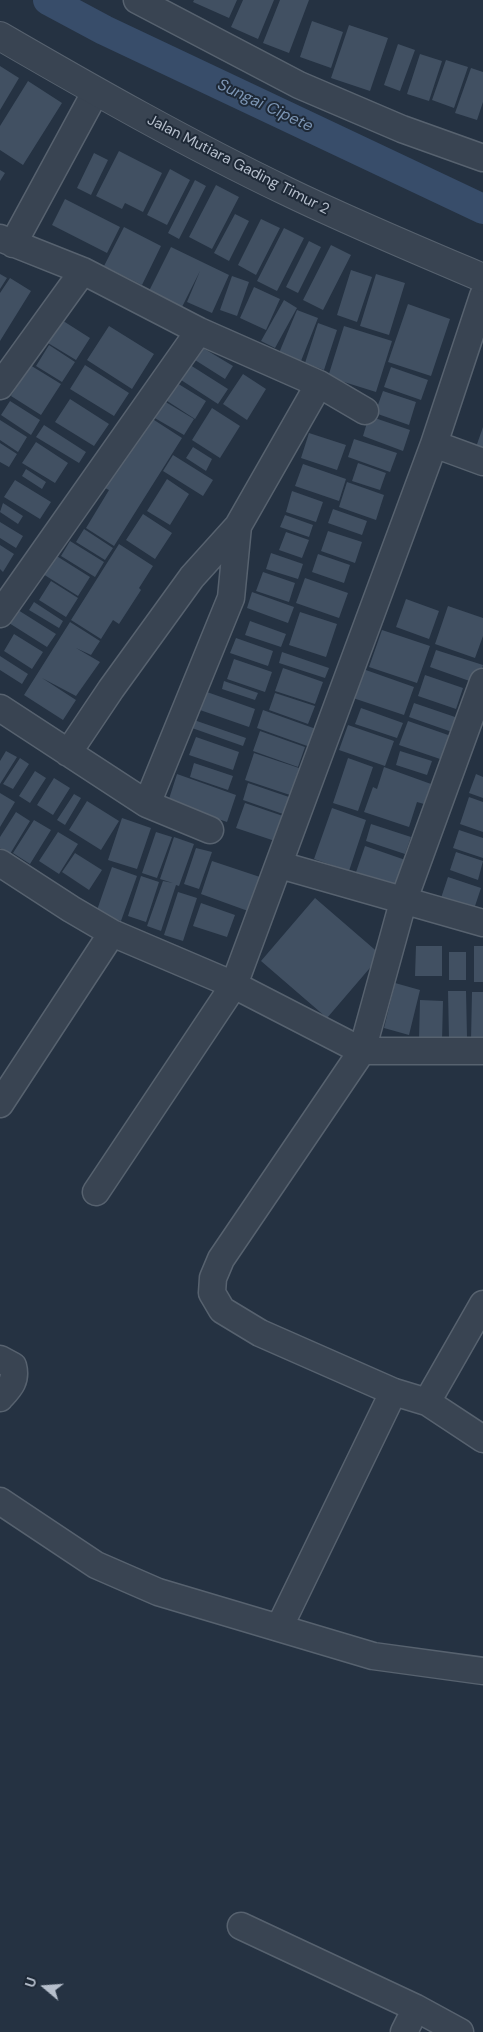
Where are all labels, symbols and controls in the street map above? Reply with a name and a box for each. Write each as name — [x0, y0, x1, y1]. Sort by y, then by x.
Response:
water label: Sungai Cipete — [214, 75, 316, 137]
street label: Jalan Mutiara Gading Timur 2 — [144, 111, 332, 219]
north arrow — [20, 1962, 70, 2012]
text: U — [21, 1975, 41, 1990]

